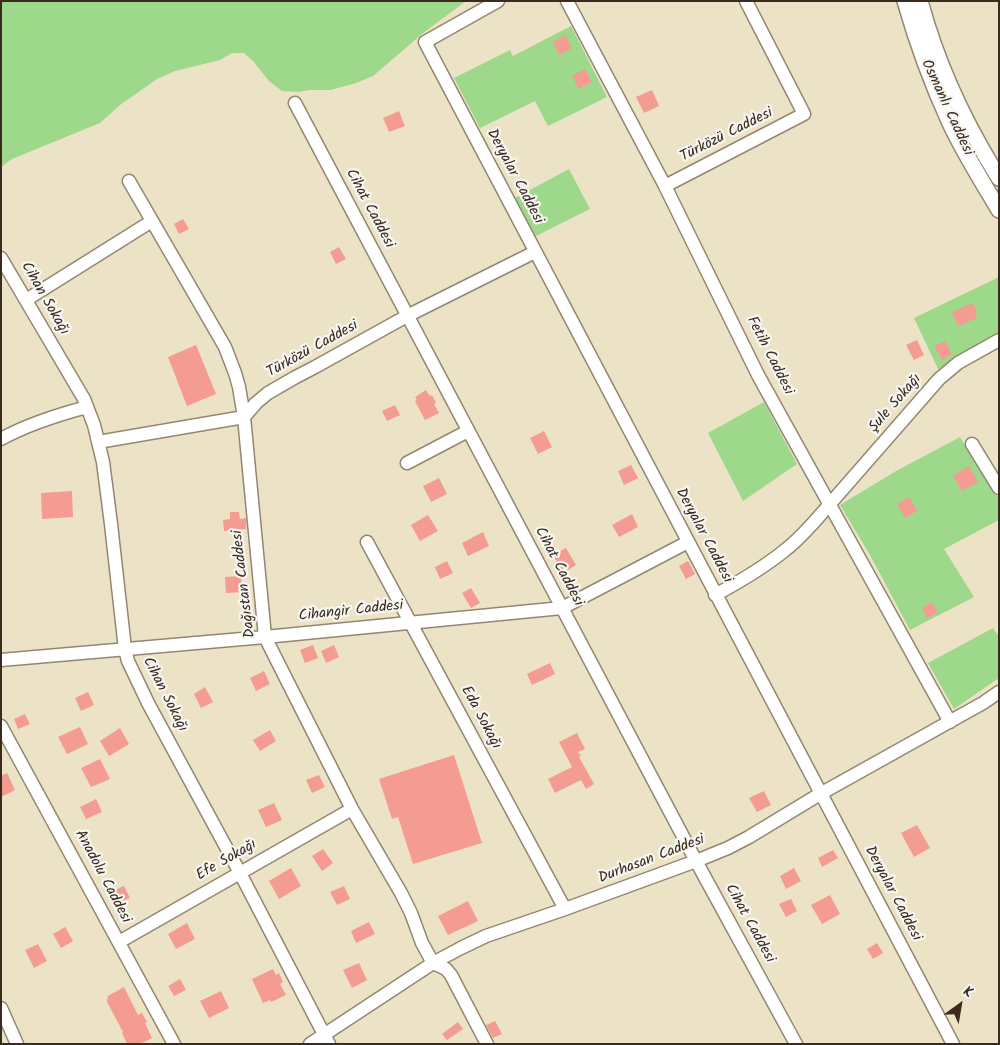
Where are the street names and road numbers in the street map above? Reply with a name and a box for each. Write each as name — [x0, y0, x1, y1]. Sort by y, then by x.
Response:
street label: Osmanlı Caddesi — [916, 57, 976, 159]
street label: Türközü Caddesi — [678, 105, 776, 167]
street label: Deryalar Caddesi — [481, 126, 547, 228]
street label: Cihat Caddesi — [341, 166, 397, 252]
street label: Cihan Sokağı — [16, 259, 72, 339]
street label: Fetih Caddesi — [742, 314, 796, 398]
street label: Türközü Caddesi — [264, 318, 362, 382]
street label: Şule Sokağı — [866, 371, 926, 437]
street label: Deryalar Caddesi — [670, 485, 736, 587]
street label: Cihat Caddesi — [530, 524, 586, 610]
street label: Dağıstan Caddesi — [229, 529, 261, 639]
street label: Cihangir Caddesi — [298, 598, 404, 626]
street label: Cihan Sokağı — [137, 655, 191, 735]
street label: Eda Sokağı — [456, 683, 504, 753]
street label: Anadolu Caddesi — [70, 827, 134, 927]
street label: Durhasan Caddesi — [596, 832, 708, 888]
street label: Efe Sokağı — [193, 836, 261, 886]
street label: Deryalar Caddesi — [859, 843, 925, 945]
street label: Cihat Caddesi — [720, 882, 778, 966]

